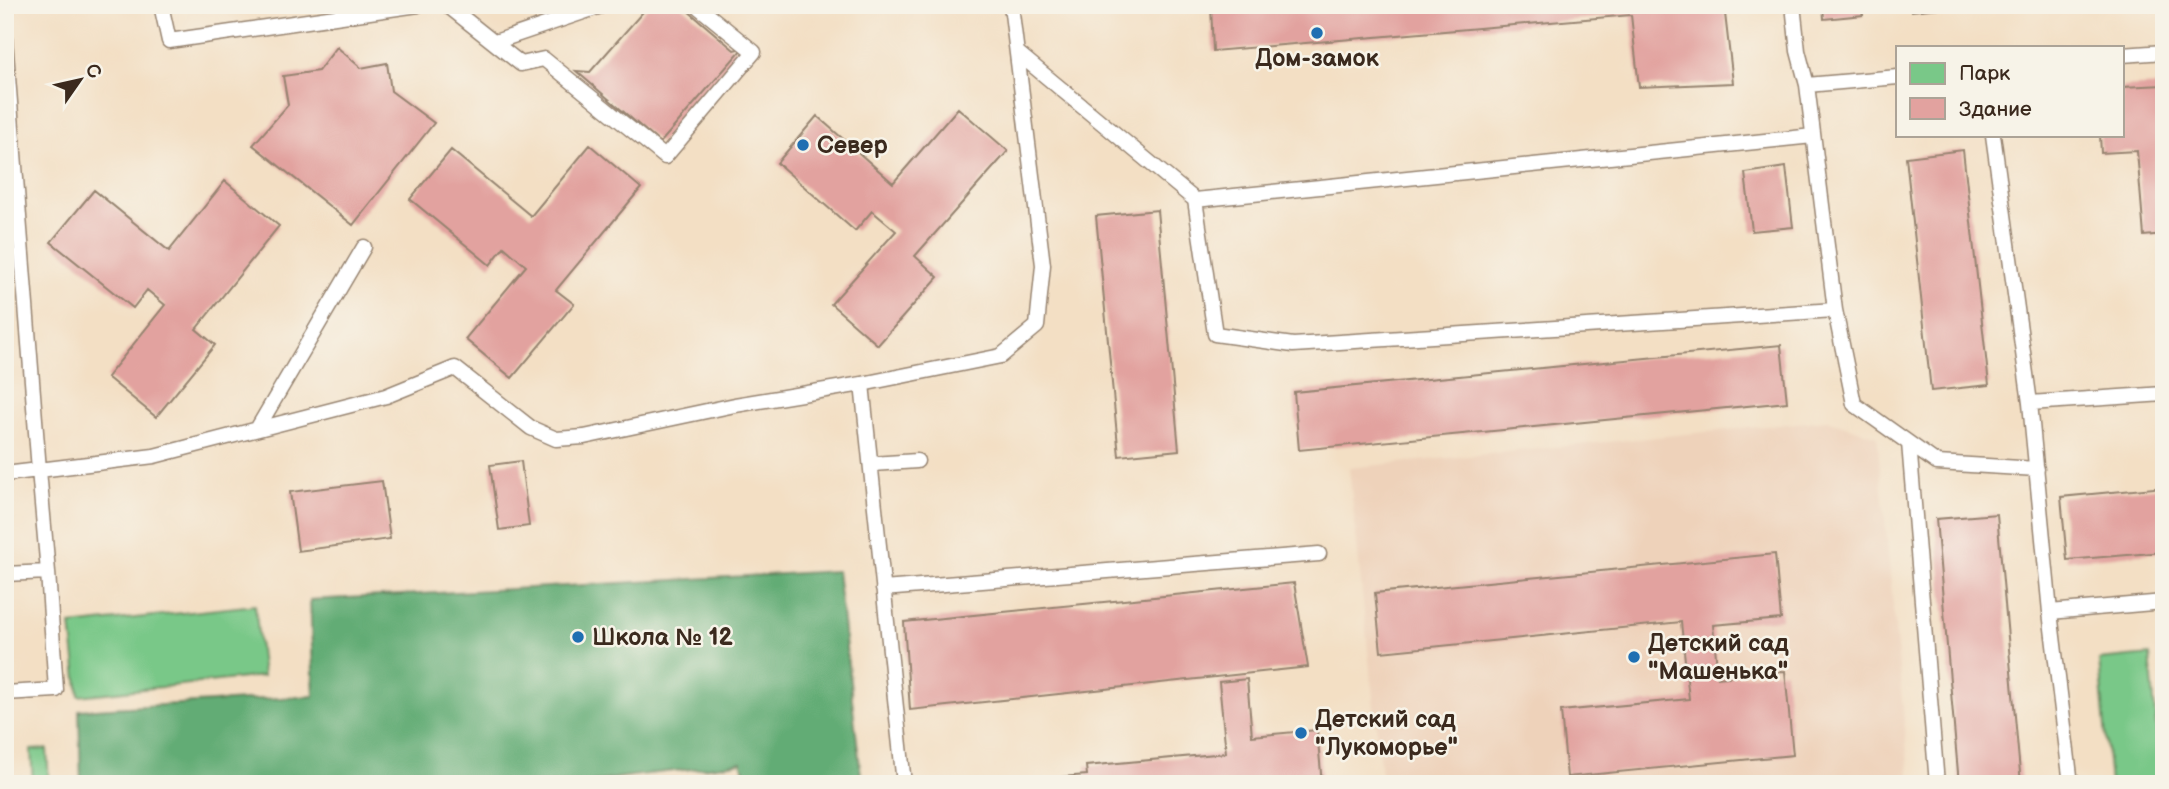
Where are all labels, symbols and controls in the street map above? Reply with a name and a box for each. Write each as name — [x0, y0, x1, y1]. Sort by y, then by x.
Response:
marker: Дом-замок — [1309, 25, 1325, 41]
place label: Дом-замок — [1255, 44, 1380, 73]
north arrow — [46, 46, 116, 116]
legend — [1896, 46, 2124, 136]
text: С — [80, 59, 106, 83]
text: Парк — [1959, 61, 2010, 86]
text: Здание — [1959, 97, 2032, 122]
place label: Север — [817, 131, 888, 160]
marker: Север — [795, 137, 811, 153]
place label: Школа № 12 — [592, 623, 734, 652]
marker: Школа № 12 — [570, 629, 586, 645]
place label: Детский сад "Машенька" — [1648, 629, 1789, 686]
marker: Детский сад "Машенька" — [1626, 649, 1642, 665]
place label: Детский сад "Лукоморье" — [1315, 705, 1458, 762]
marker: Детский сад "Лукоморье" — [1293, 725, 1309, 741]

